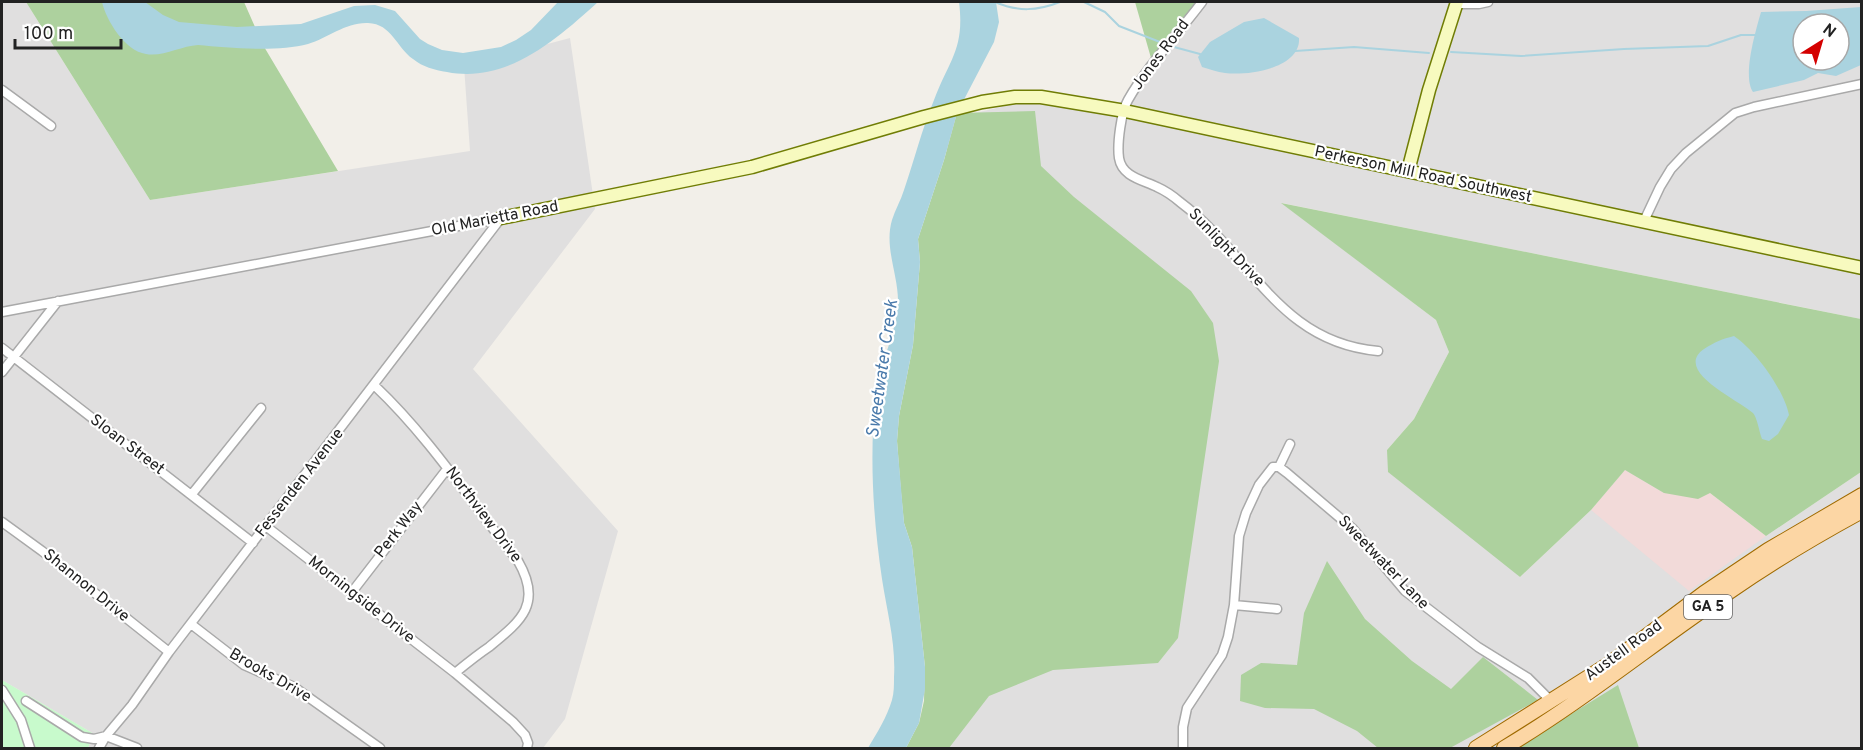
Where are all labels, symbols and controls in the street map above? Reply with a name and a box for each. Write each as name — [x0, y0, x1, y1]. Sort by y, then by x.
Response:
scale bar — [15, 12, 122, 50]
north arrow — [1791, 12, 1851, 72]
street label: Jones Road — [1128, 16, 1194, 94]
text: N — [1818, 20, 1839, 43]
text: 100 m — [24, 23, 73, 46]
street label: Perkerson Mill Road Southwest — [1313, 142, 1533, 208]
street label: Old Marietta Road — [430, 197, 560, 241]
street label: Sunlight Drive — [1184, 205, 1268, 291]
water label: Sweetwater Creek — [862, 297, 904, 440]
street label: Sloan Street — [86, 410, 168, 480]
street label: Fessenden Avenue — [251, 425, 349, 541]
street label: Northview Drive — [440, 463, 526, 567]
street label: Perk Way — [371, 497, 427, 563]
street label: Sweetwater Lane — [1333, 512, 1433, 614]
street label: Shannon Drive — [39, 545, 133, 627]
street label: Morningside Drive — [304, 552, 418, 648]
road number: GA 5 — [1684, 595, 1732, 619]
street label: Austell Road — [1581, 616, 1667, 686]
street label: Brooks Drive — [225, 644, 315, 708]

